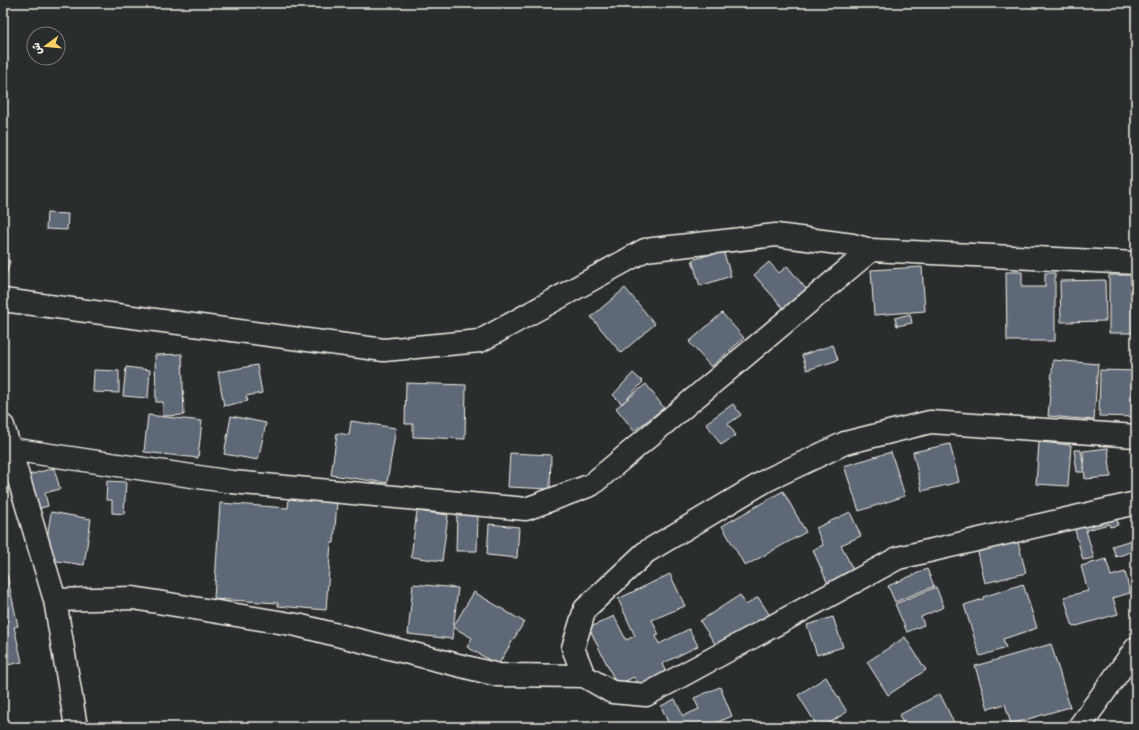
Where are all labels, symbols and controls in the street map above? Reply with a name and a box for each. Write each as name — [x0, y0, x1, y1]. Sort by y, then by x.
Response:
north arrow — [26, 26, 66, 66]
text: ش — [29, 41, 45, 56]

